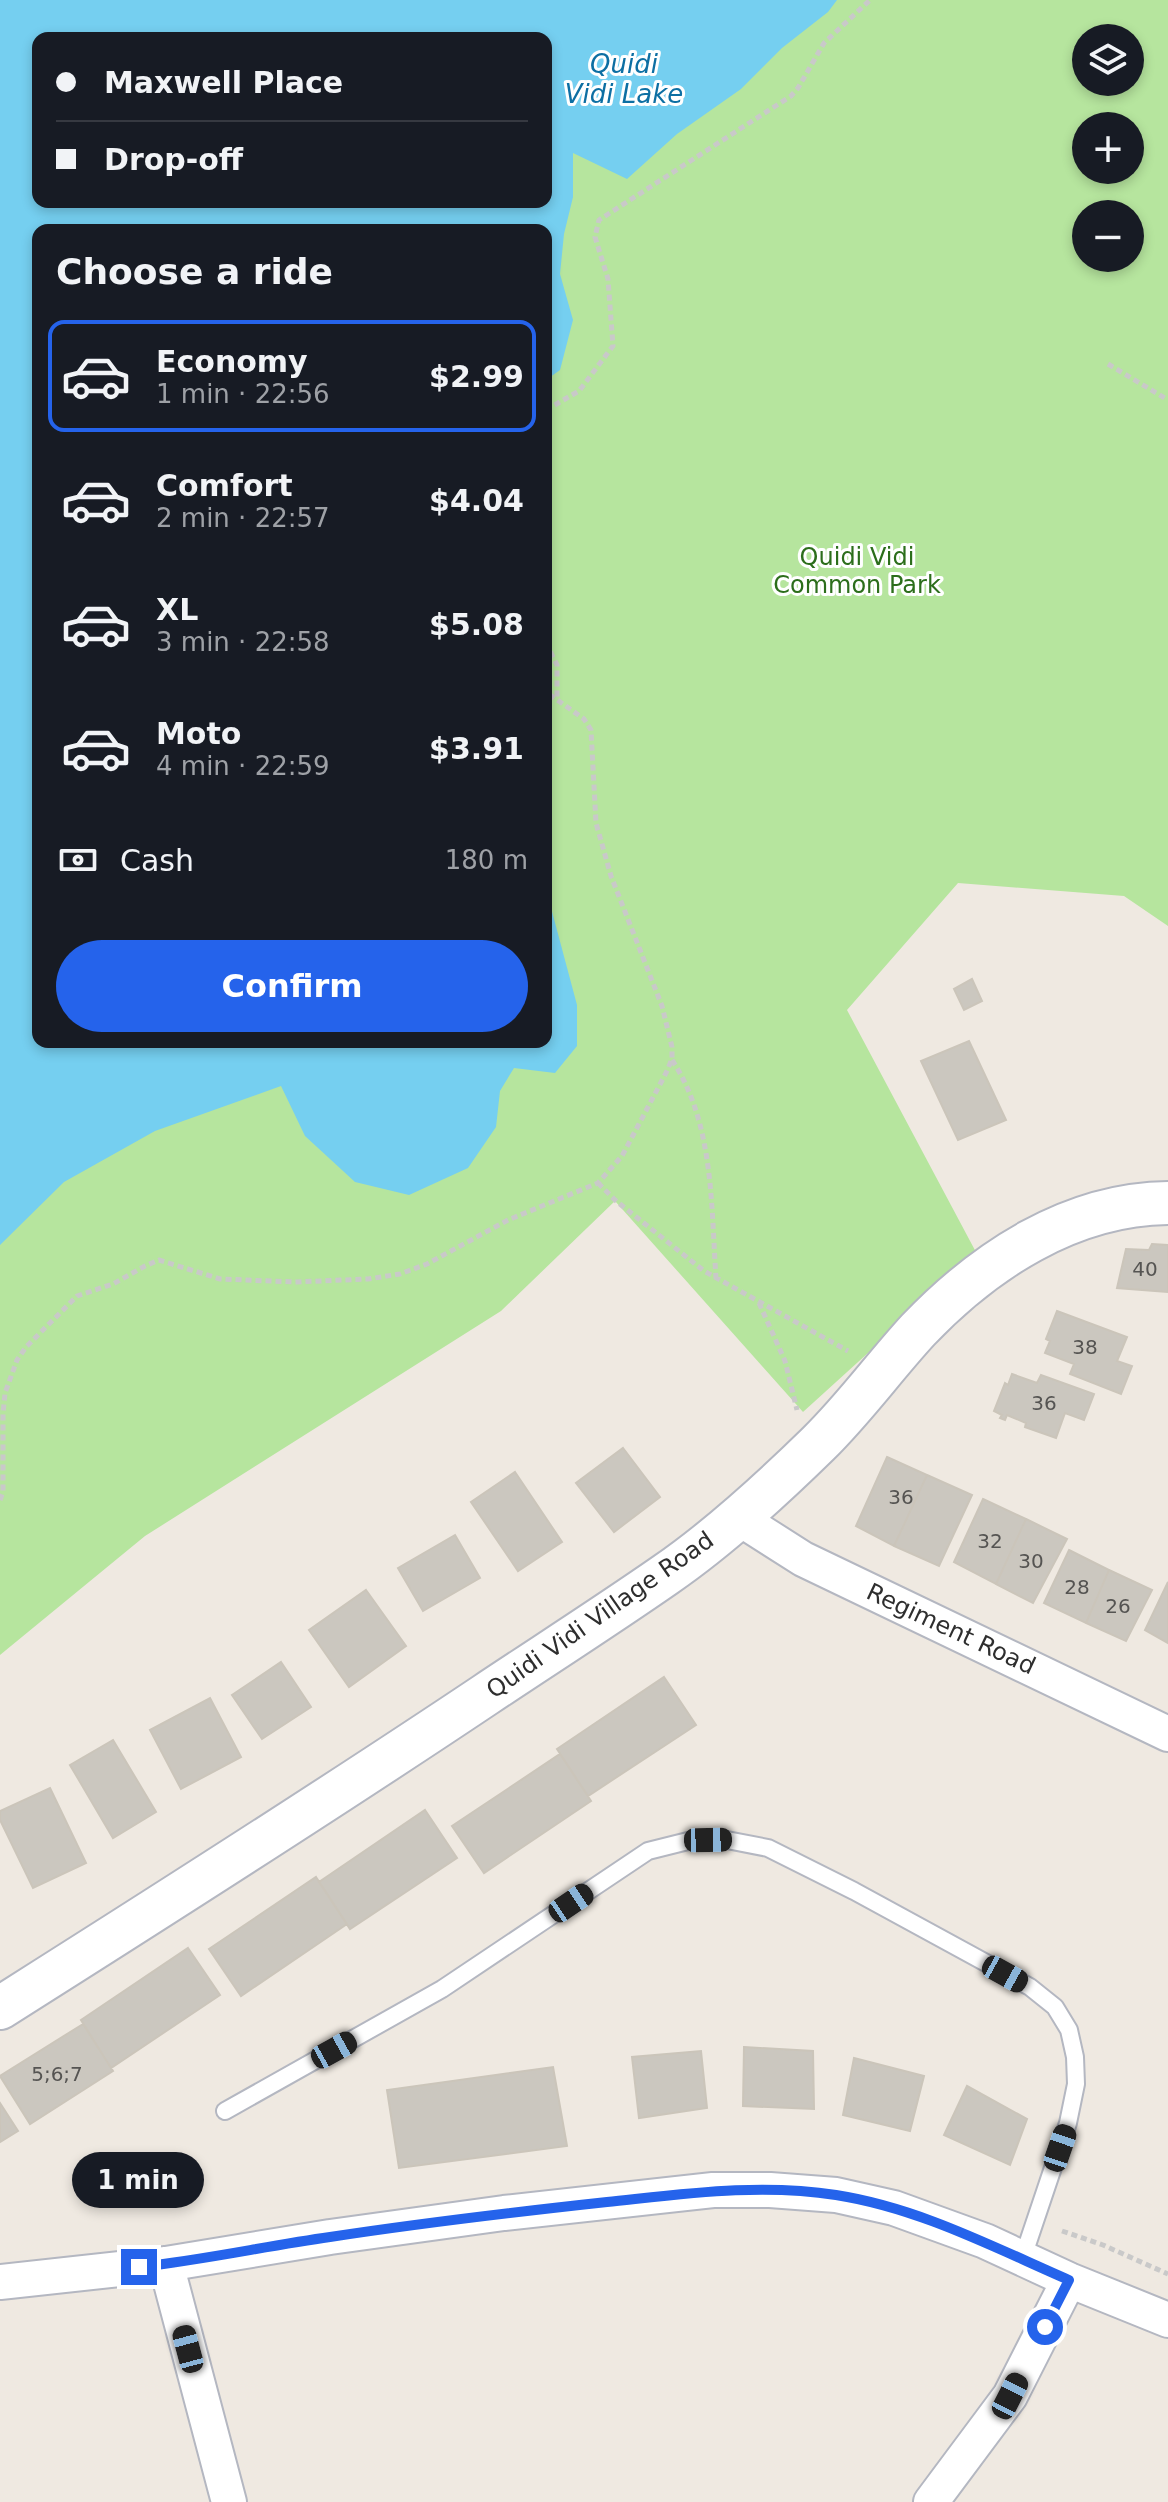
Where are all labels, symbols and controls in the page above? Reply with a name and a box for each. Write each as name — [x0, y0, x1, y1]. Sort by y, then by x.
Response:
map controls — [1072, 24, 1144, 272]
button: layers — [1072, 24, 1144, 96]
water label: Quidi Vidi Lake — [565, 49, 683, 109]
text: Maxwell Place — [104, 65, 343, 100]
button: + — [1072, 112, 1144, 184]
text: Drop-off — [104, 142, 243, 177]
button: − — [1072, 200, 1144, 272]
text: Choose a ride — [56, 251, 333, 292]
icon: car — [60, 340, 132, 412]
text: Economy — [156, 344, 308, 379]
text: $2.99 — [429, 359, 524, 394]
text: 1 min · 22:56 — [156, 379, 330, 409]
icon: car — [60, 464, 132, 536]
text: Comfort — [156, 468, 293, 503]
text: $4.04 — [429, 483, 524, 518]
text: 2 min · 22:57 — [156, 503, 330, 533]
park label: Quidi Vidi Common Park — [773, 543, 941, 599]
icon: car — [60, 588, 132, 660]
text: XL — [156, 592, 198, 627]
text: $5.08 — [429, 607, 524, 642]
text: 3 min · 22:58 — [156, 627, 330, 657]
icon: car — [60, 712, 132, 784]
text: Moto — [156, 716, 241, 751]
text: $3.91 — [429, 731, 524, 766]
text: 4 min · 22:59 — [156, 751, 330, 781]
icon: cash — [56, 838, 100, 882]
text: Cash — [120, 843, 194, 878]
text: 180 m — [445, 845, 528, 875]
button: Confirm — [56, 940, 528, 1032]
house number: 40 — [1132, 1257, 1158, 1281]
house number: 38 — [1072, 1335, 1098, 1359]
house number: 36 — [1031, 1391, 1057, 1415]
house number: 36 — [888, 1485, 914, 1509]
street label: Quidi Vidi Village Road — [481, 1526, 719, 1704]
house number: 32 — [977, 1529, 1003, 1553]
house number: 30 — [1018, 1549, 1044, 1573]
house number: 28 — [1064, 1575, 1090, 1599]
street label: Regiment Road — [862, 1578, 1040, 1680]
house number: 26 — [1105, 1594, 1131, 1618]
car — [684, 1828, 732, 1852]
car — [544, 1880, 598, 1926]
car — [978, 1952, 1032, 1996]
car — [307, 2028, 361, 2072]
house number: 5;6;7 — [31, 2062, 83, 2086]
car — [1041, 2121, 1079, 2175]
callout: 1 min — [73, 2151, 205, 2207]
text: 1 min — [97, 2165, 179, 2195]
route end — [121, 2249, 157, 2285]
route start — [1027, 2309, 1063, 2345]
car — [170, 2323, 206, 2375]
car — [988, 2369, 1032, 2423]

